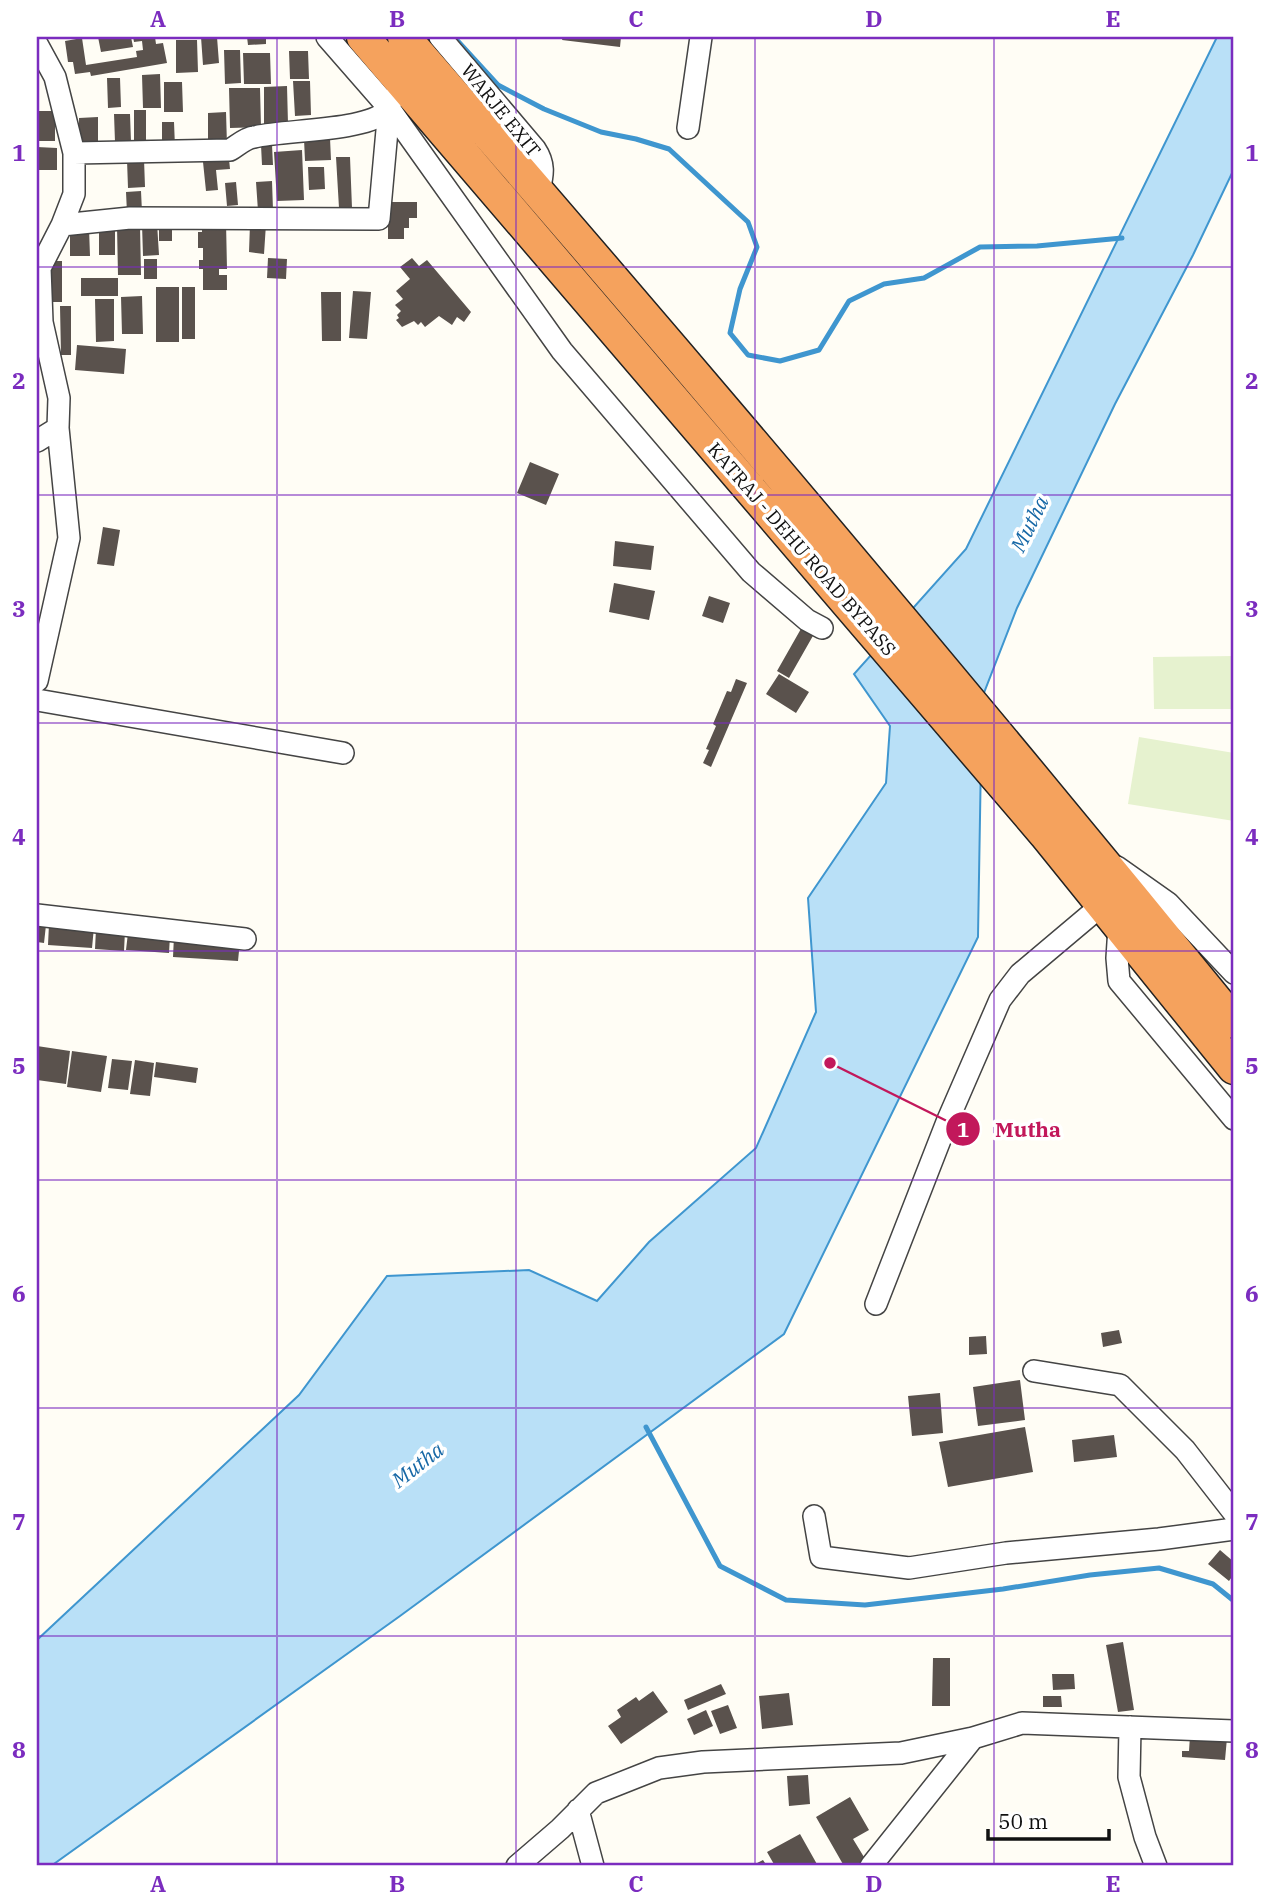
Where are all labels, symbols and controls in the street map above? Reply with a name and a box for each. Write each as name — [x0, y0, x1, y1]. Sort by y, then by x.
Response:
text: A — [150, 3, 166, 33]
text: B — [389, 3, 405, 33]
text: C — [628, 3, 644, 33]
text: D — [865, 3, 883, 33]
text: E — [1105, 3, 1121, 33]
street label: WARJE EXIT — [456, 58, 546, 162]
text: 1 — [12, 137, 26, 167]
text: 1 — [1245, 137, 1259, 167]
text: 2 — [12, 365, 26, 395]
text: 2 — [1245, 365, 1259, 395]
street label: KATRAJ - DEHU ROAD BYPASS — [703, 437, 901, 661]
water label: Mutha — [1003, 490, 1055, 557]
text: 3 — [12, 593, 26, 623]
text: 3 — [1245, 593, 1259, 623]
text: 4 — [12, 821, 26, 851]
text: 4 — [1245, 821, 1259, 851]
text: 5 — [12, 1050, 26, 1080]
text: 5 — [1245, 1050, 1259, 1080]
callout: Mutha — [946, 1108, 1075, 1150]
text: 1 — [957, 1115, 969, 1143]
text: Mutha — [995, 1115, 1061, 1143]
text: 6 — [12, 1278, 26, 1308]
text: 6 — [1245, 1278, 1259, 1308]
water label: Mutha — [385, 1435, 450, 1494]
text: 7 — [12, 1506, 26, 1536]
text: 7 — [1245, 1506, 1259, 1536]
text: 8 — [12, 1734, 26, 1764]
text: 8 — [1245, 1734, 1259, 1764]
scale bar — [988, 1798, 1108, 1842]
text: 50 m — [998, 1807, 1048, 1835]
text: A — [150, 1868, 166, 1898]
text: B — [389, 1868, 405, 1898]
text: C — [628, 1868, 644, 1898]
text: D — [865, 1868, 883, 1898]
text: E — [1105, 1868, 1121, 1898]

